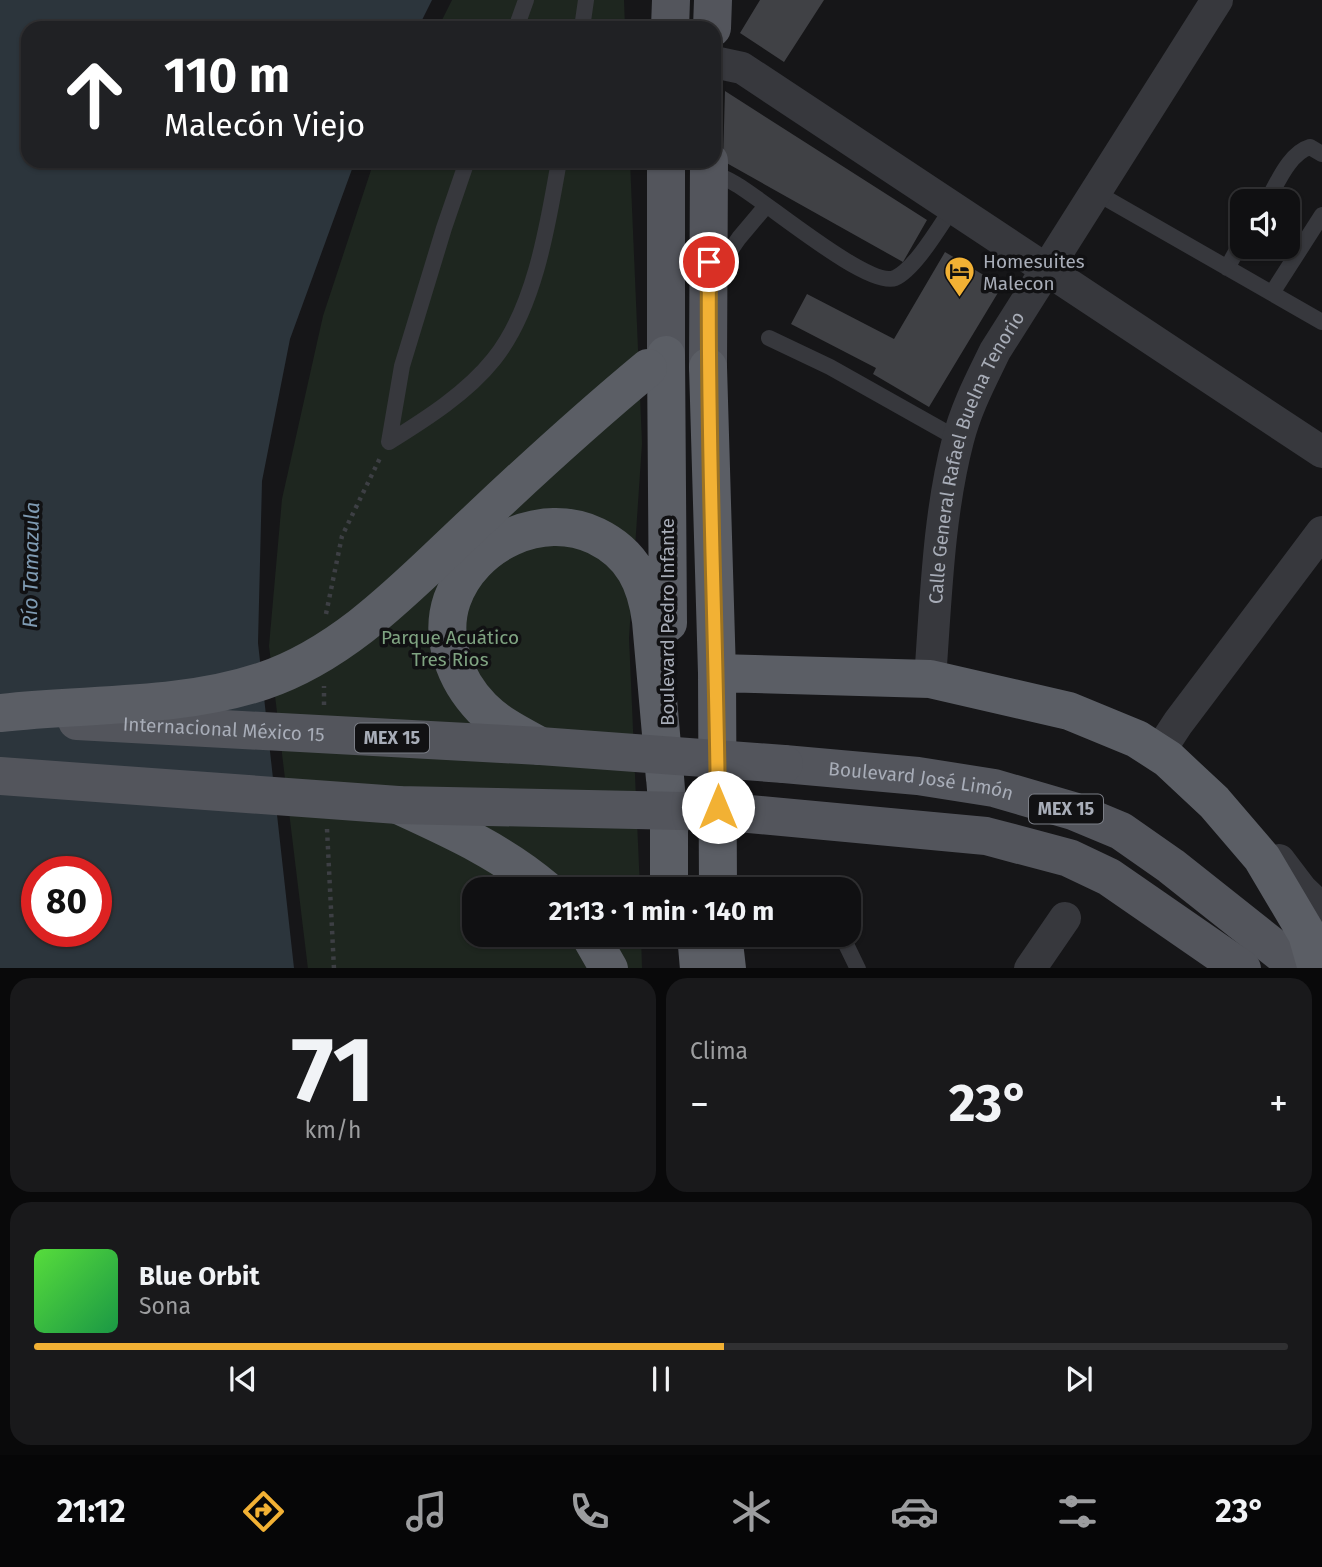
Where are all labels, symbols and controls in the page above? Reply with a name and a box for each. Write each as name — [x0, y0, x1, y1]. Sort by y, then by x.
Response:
text: 110 m — [164, 46, 290, 105]
icon: ahead — [49, 49, 140, 140]
text: Malecón Viejo — [164, 106, 365, 144]
map controls — [1230, 189, 1300, 259]
button: sound — [1230, 189, 1300, 259]
pin — [679, 232, 739, 292]
icon: arrive — [690, 243, 728, 281]
place label: Homesuites Malecon — [983, 250, 1085, 295]
hotel icon: Homesuites Malecon — [943, 255, 977, 299]
street label: Calle General Rafael Buelna Tenorio — [924, 307, 1029, 605]
water label: Río Tamazula — [17, 502, 45, 628]
street label: Boulevard Pedro Infante — [656, 518, 679, 726]
park label: Parque Acuático Tres Rios — [381, 626, 519, 671]
street label: Internacional México 15 — [122, 712, 325, 746]
road number: MEX 15 — [355, 724, 429, 752]
street label: Boulevard José Limón — [827, 757, 1016, 805]
position arrow — [681, 770, 755, 844]
road number: MEX 15 — [1029, 794, 1103, 824]
speed limit sign: 80 — [21, 856, 112, 947]
text: 21:13 · 1 min · 140 m — [549, 896, 774, 927]
text: 71 — [291, 1016, 375, 1125]
text: Clima — [690, 1037, 748, 1065]
text: 23° — [949, 1072, 1029, 1135]
text: − — [690, 1081, 709, 1127]
text: + — [1269, 1081, 1288, 1127]
text: km/h — [305, 1116, 361, 1144]
text: Blue Orbit — [139, 1261, 259, 1292]
text: Sona — [139, 1292, 191, 1320]
icon: previous — [224, 1360, 262, 1398]
icon: pause — [642, 1360, 680, 1398]
icon: next — [1060, 1360, 1098, 1398]
icon: directions — [239, 1487, 288, 1536]
icon: music — [402, 1487, 451, 1536]
icon: phone — [565, 1487, 614, 1536]
icon: climate — [727, 1487, 776, 1536]
icon: car — [890, 1487, 939, 1536]
icon: filters — [1053, 1487, 1102, 1536]
text: 21:12 — [57, 1492, 126, 1530]
text: 23° — [1215, 1492, 1265, 1530]

